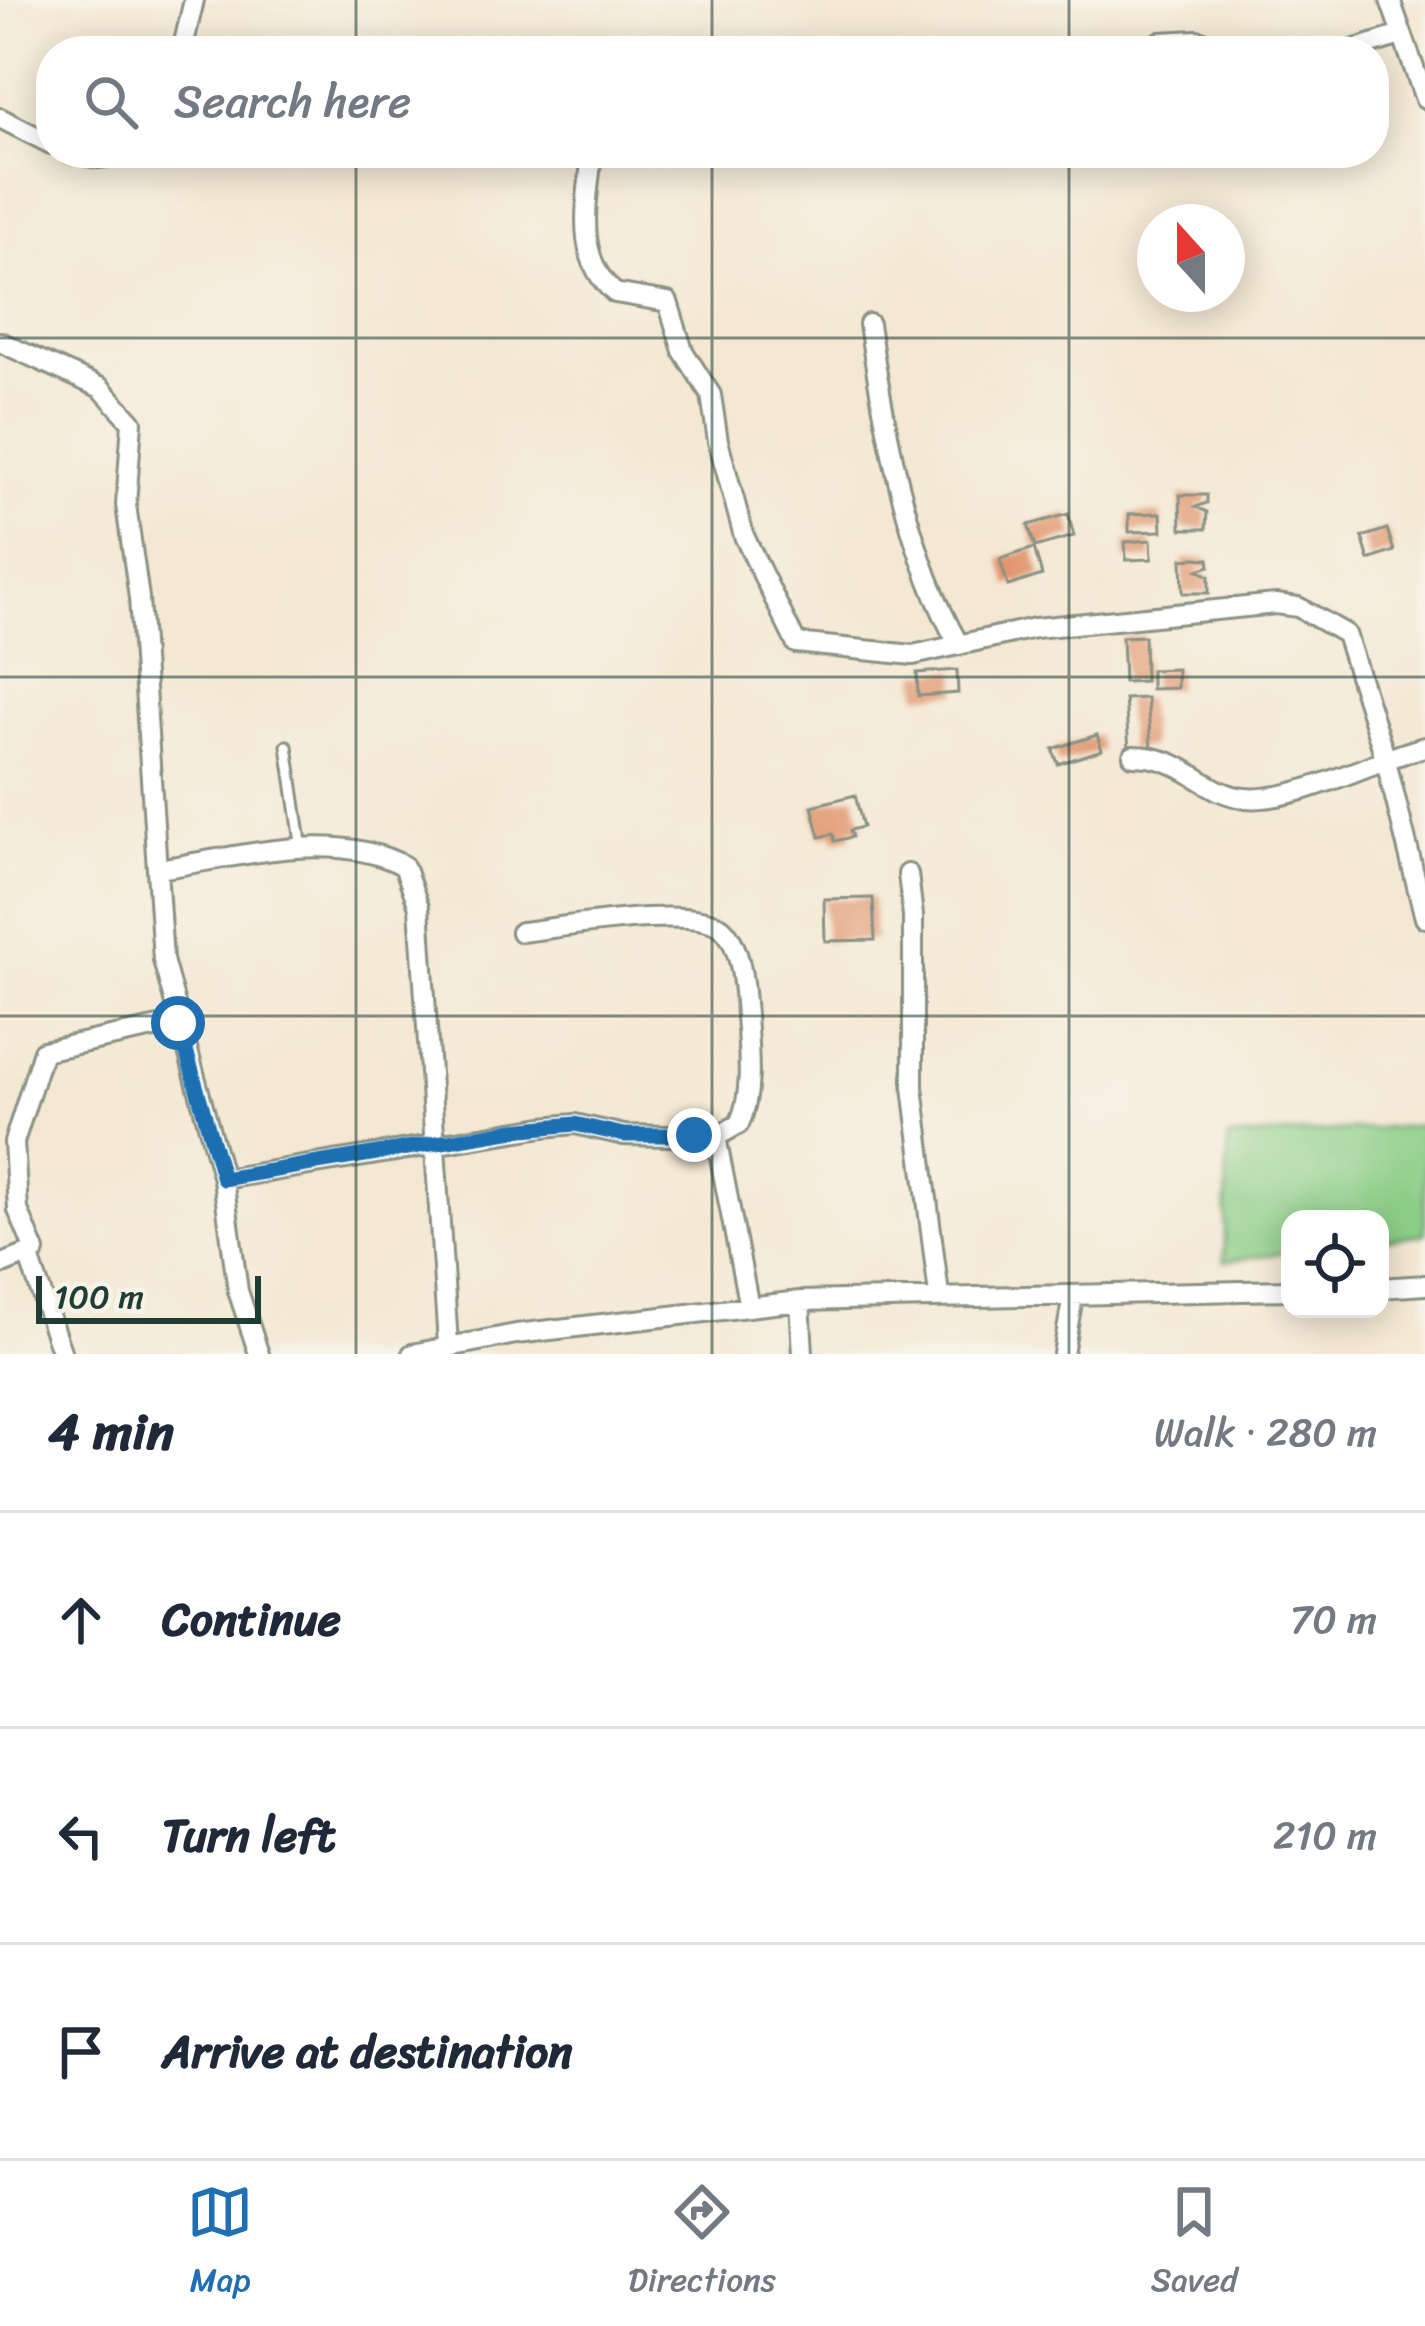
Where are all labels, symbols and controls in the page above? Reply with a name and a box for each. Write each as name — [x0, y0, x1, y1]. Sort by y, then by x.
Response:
search box — [36, 36, 1389, 168]
text: Search here — [174, 62, 411, 142]
icon: search — [78, 69, 144, 135]
north arrow — [1137, 204, 1245, 312]
route start — [151, 996, 205, 1050]
route end — [667, 1108, 721, 1162]
map controls — [1281, 1210, 1389, 1318]
button: locate — [1281, 1210, 1389, 1318]
text: 100 m — [54, 1268, 144, 1326]
scale bar — [36, 1270, 261, 1323]
text: 4 min — [48, 1387, 174, 1477]
text: Walk · 280 m — [1154, 1398, 1377, 1467]
text: Continue — [162, 1580, 341, 1660]
text: 70 m — [1290, 1585, 1377, 1654]
icon: ahead — [48, 1587, 114, 1653]
text: Turn left — [162, 1796, 335, 1876]
text: 210 m — [1273, 1801, 1377, 1870]
icon: left — [48, 1803, 114, 1869]
text: Arrive at destination — [162, 2012, 572, 2092]
icon: arrive — [48, 2019, 114, 2085]
tab: Map — [187, 2179, 253, 2309]
tab: Directions — [628, 2179, 776, 2309]
tab: Saved — [1151, 2179, 1238, 2309]

